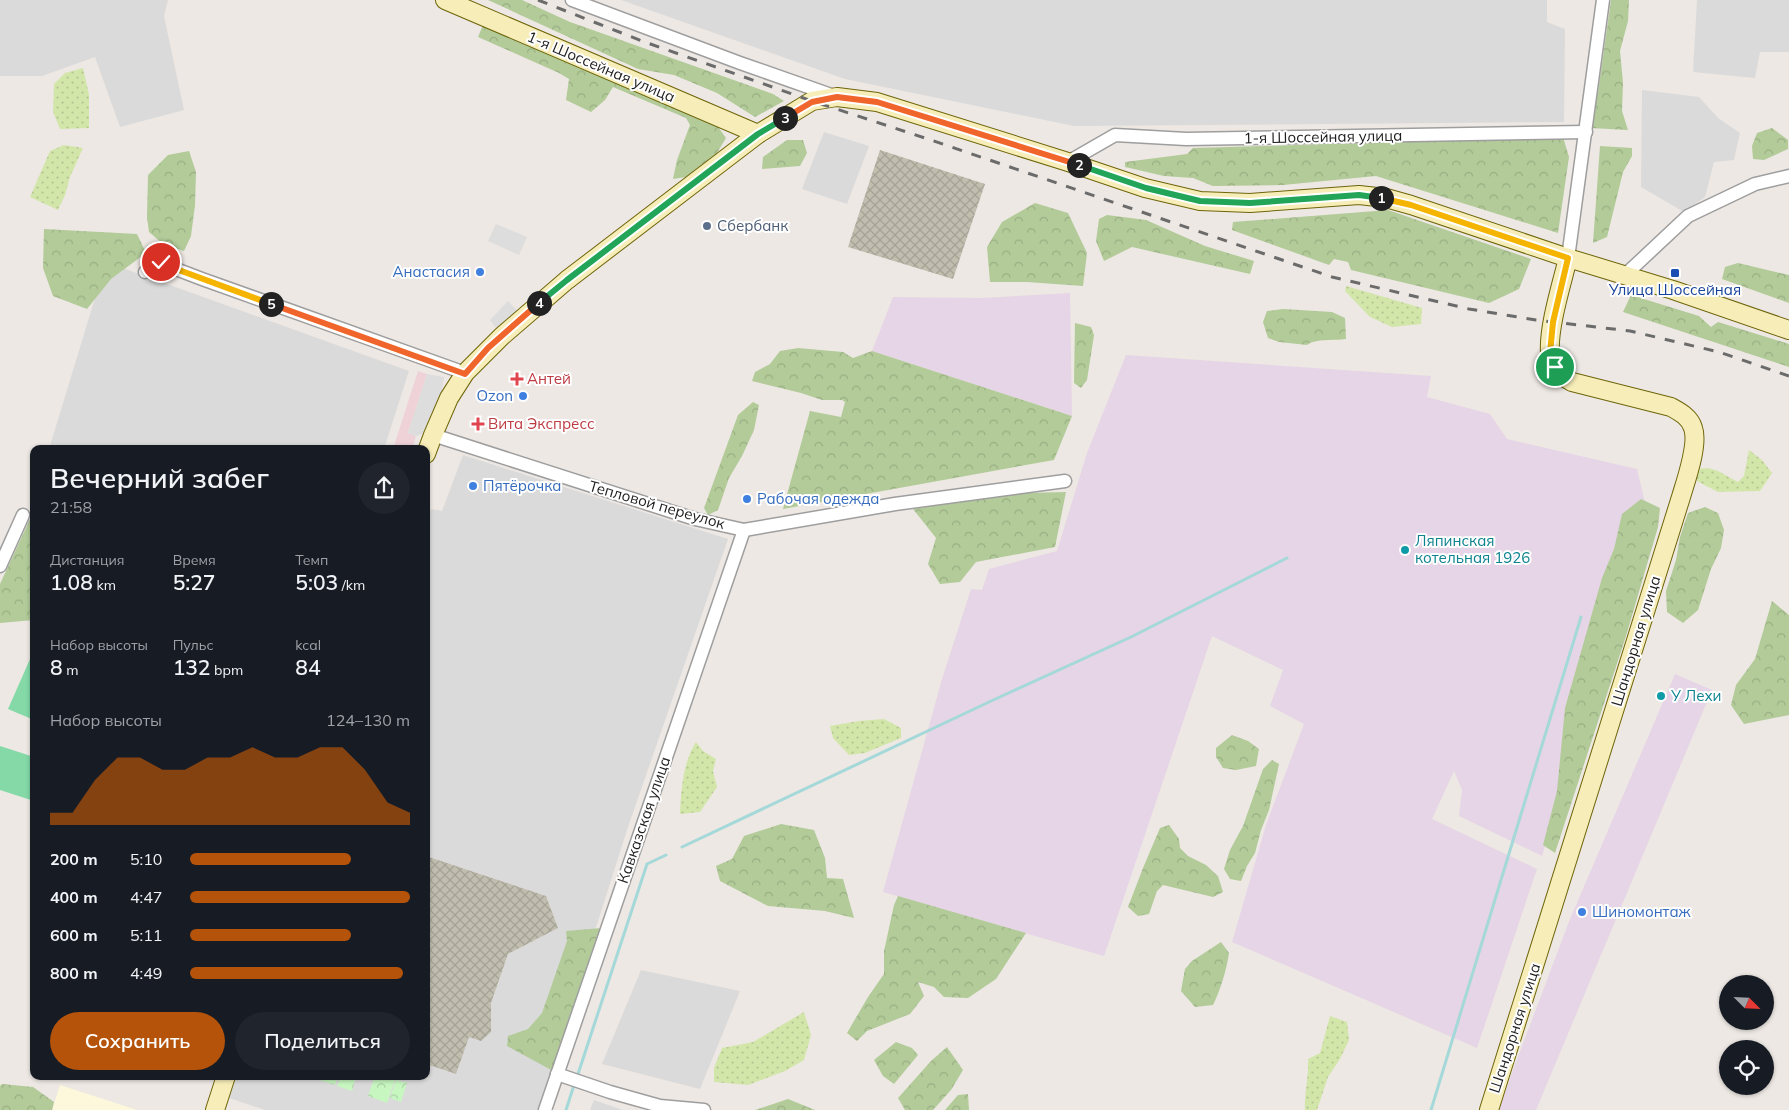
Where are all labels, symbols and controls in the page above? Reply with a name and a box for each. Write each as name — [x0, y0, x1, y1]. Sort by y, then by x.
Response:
street label: 1-я Шоссейная улица — [524, 27, 678, 106]
pin: 3 — [772, 106, 798, 130]
text: 3 — [781, 109, 790, 127]
street label: 1-я Шоссейная улица — [1243, 126, 1403, 147]
pin: 2 — [1066, 152, 1092, 178]
text: 2 — [1075, 156, 1084, 174]
pin: 1 — [1368, 186, 1394, 210]
text: 1 — [1377, 189, 1386, 207]
place label: Сбербанк — [717, 216, 789, 235]
marker: Сбербанк — [701, 220, 713, 232]
pin — [140, 241, 182, 283]
icon: check — [147, 248, 175, 276]
place label: Анастасия — [393, 262, 470, 281]
marker: Анастасия — [474, 266, 486, 278]
marker: Улица Шоссейная — [1669, 267, 1681, 279]
place label: Улица Шоссейная — [1608, 280, 1741, 299]
pin: 4 — [526, 290, 552, 316]
pin: 5 — [258, 292, 284, 316]
text: 4 — [535, 294, 544, 312]
text: 5 — [267, 295, 276, 313]
pin — [1534, 346, 1576, 388]
icon: arrive — [1541, 353, 1569, 381]
place label: Антей — [527, 369, 571, 388]
marker: Антей — [511, 373, 523, 385]
place label: Ozon — [476, 386, 513, 405]
marker: Ozon — [517, 390, 529, 402]
place label: Вита Экспресс — [488, 414, 595, 433]
marker: Вита Экспресс — [472, 418, 484, 430]
text: Вечерний забег — [50, 460, 269, 495]
button: share — [358, 462, 410, 514]
place label: Пятёрочка — [483, 476, 561, 495]
street label: Тепловой переулок — [587, 476, 728, 533]
marker: Пятёрочка — [467, 480, 479, 492]
place label: Рабочая одежда — [757, 489, 879, 508]
marker: Рабочая одежда — [741, 493, 753, 505]
text: 21:58 — [50, 497, 92, 517]
place label: Ляпинская котельная 1926 — [1415, 531, 1530, 567]
marker: Ляпинская котельная 1926 — [1399, 544, 1411, 556]
text: Дистанция — [50, 551, 124, 569]
text: Время — [173, 551, 216, 569]
text: Темп — [295, 551, 328, 569]
text: 1.08 — [50, 569, 93, 595]
text: 5:27 — [173, 569, 215, 595]
text: 5:03 — [295, 569, 338, 595]
street label: Шандорная улица — [1607, 573, 1664, 708]
text: km — [93, 576, 116, 594]
text: /km — [338, 576, 365, 594]
text: Набор высоты — [50, 636, 148, 654]
text: Пульс — [173, 636, 214, 654]
text: kcal — [295, 636, 321, 654]
text: 8 — [50, 654, 63, 680]
text: 132 — [173, 654, 210, 680]
text: 84 — [295, 654, 321, 680]
text: m — [63, 661, 79, 679]
text: bpm — [210, 661, 243, 679]
place label: У Лехи — [1670, 686, 1722, 705]
marker: У Лехи — [1655, 690, 1667, 702]
text: Набор высоты — [50, 710, 162, 730]
text: 124–130 m — [326, 710, 410, 730]
street label: Кавказская улица — [613, 754, 674, 886]
text: 200 m — [50, 849, 98, 869]
text: 5:10 — [130, 849, 162, 869]
text: 400 m — [50, 887, 98, 907]
text: 4:47 — [130, 887, 162, 907]
place label: Шиномонтаж — [1592, 902, 1692, 921]
marker: Шиномонтаж — [1576, 906, 1588, 918]
text: 600 m — [50, 925, 98, 945]
text: 5:11 — [130, 925, 162, 945]
street label: Шандорная улица — [1485, 961, 1544, 1095]
text: 800 m — [50, 963, 98, 983]
text: 4:49 — [130, 963, 162, 983]
north arrow — [1719, 975, 1774, 1030]
map controls — [1719, 975, 1774, 1095]
button: Сохранить — [50, 1012, 225, 1070]
button: Поделиться — [235, 1012, 410, 1070]
button: locate — [1719, 1040, 1774, 1095]

